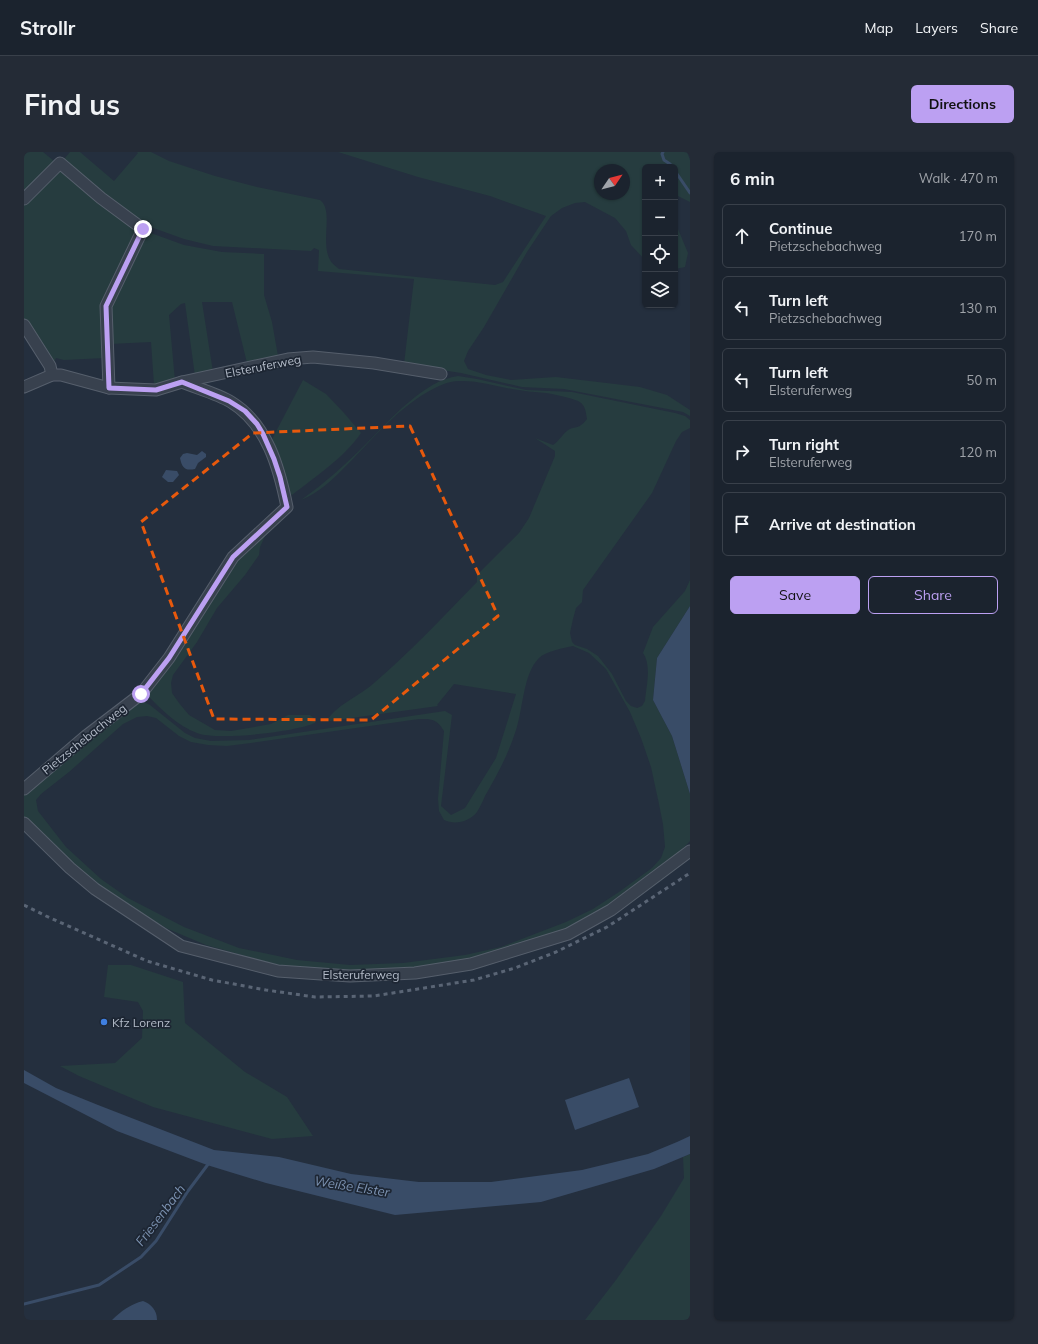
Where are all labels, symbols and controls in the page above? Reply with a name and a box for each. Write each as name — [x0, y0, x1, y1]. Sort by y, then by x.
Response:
text: Strollr — [20, 16, 75, 40]
text: Map — [864, 19, 893, 37]
text: Layers — [915, 19, 958, 37]
text: Share — [980, 19, 1018, 37]
button: Directions — [911, 85, 1014, 123]
text: Find us — [24, 87, 120, 122]
north arrow — [594, 164, 630, 200]
map controls — [642, 164, 678, 308]
button: + — [642, 164, 678, 200]
text: 6 min — [730, 168, 775, 189]
text: Walk · 470 m — [919, 170, 998, 186]
button: − — [642, 200, 678, 236]
text: Continue — [769, 219, 832, 238]
route end — [134, 220, 152, 238]
icon: ahead — [731, 225, 753, 247]
text: 170 m — [959, 228, 997, 244]
button: locate — [642, 236, 678, 272]
text: Pietzschebachweg — [769, 238, 882, 254]
button: layers — [642, 272, 678, 308]
text: Turn left — [769, 291, 828, 310]
icon: left — [731, 297, 753, 319]
text: 130 m — [959, 300, 997, 316]
text: Pietzschebachweg — [769, 310, 882, 326]
street label: Elsteruferweg — [224, 351, 302, 381]
text: Turn left — [769, 363, 828, 382]
icon: left — [731, 369, 753, 391]
text: 50 m — [967, 372, 997, 388]
text: Elsteruferweg — [769, 382, 852, 398]
text: Turn right — [769, 435, 839, 454]
icon: right — [731, 441, 753, 463]
text: 120 m — [959, 444, 997, 460]
text: Elsteruferweg — [769, 454, 852, 470]
icon: arrive — [731, 513, 753, 535]
text: Arrive at destination — [769, 515, 916, 534]
button: Save — [730, 576, 860, 614]
button: Share — [868, 576, 998, 614]
route start — [132, 685, 150, 703]
street label: Pietzschebachweg — [39, 700, 129, 778]
street label: Elsteruferweg — [323, 967, 400, 982]
place label: Kfz Lorenz — [112, 1015, 170, 1030]
marker: Kfz Lorenz — [99, 1017, 109, 1027]
water label: Weiße Elster — [313, 1172, 392, 1200]
water label: Friesenbach — [132, 1181, 188, 1249]

